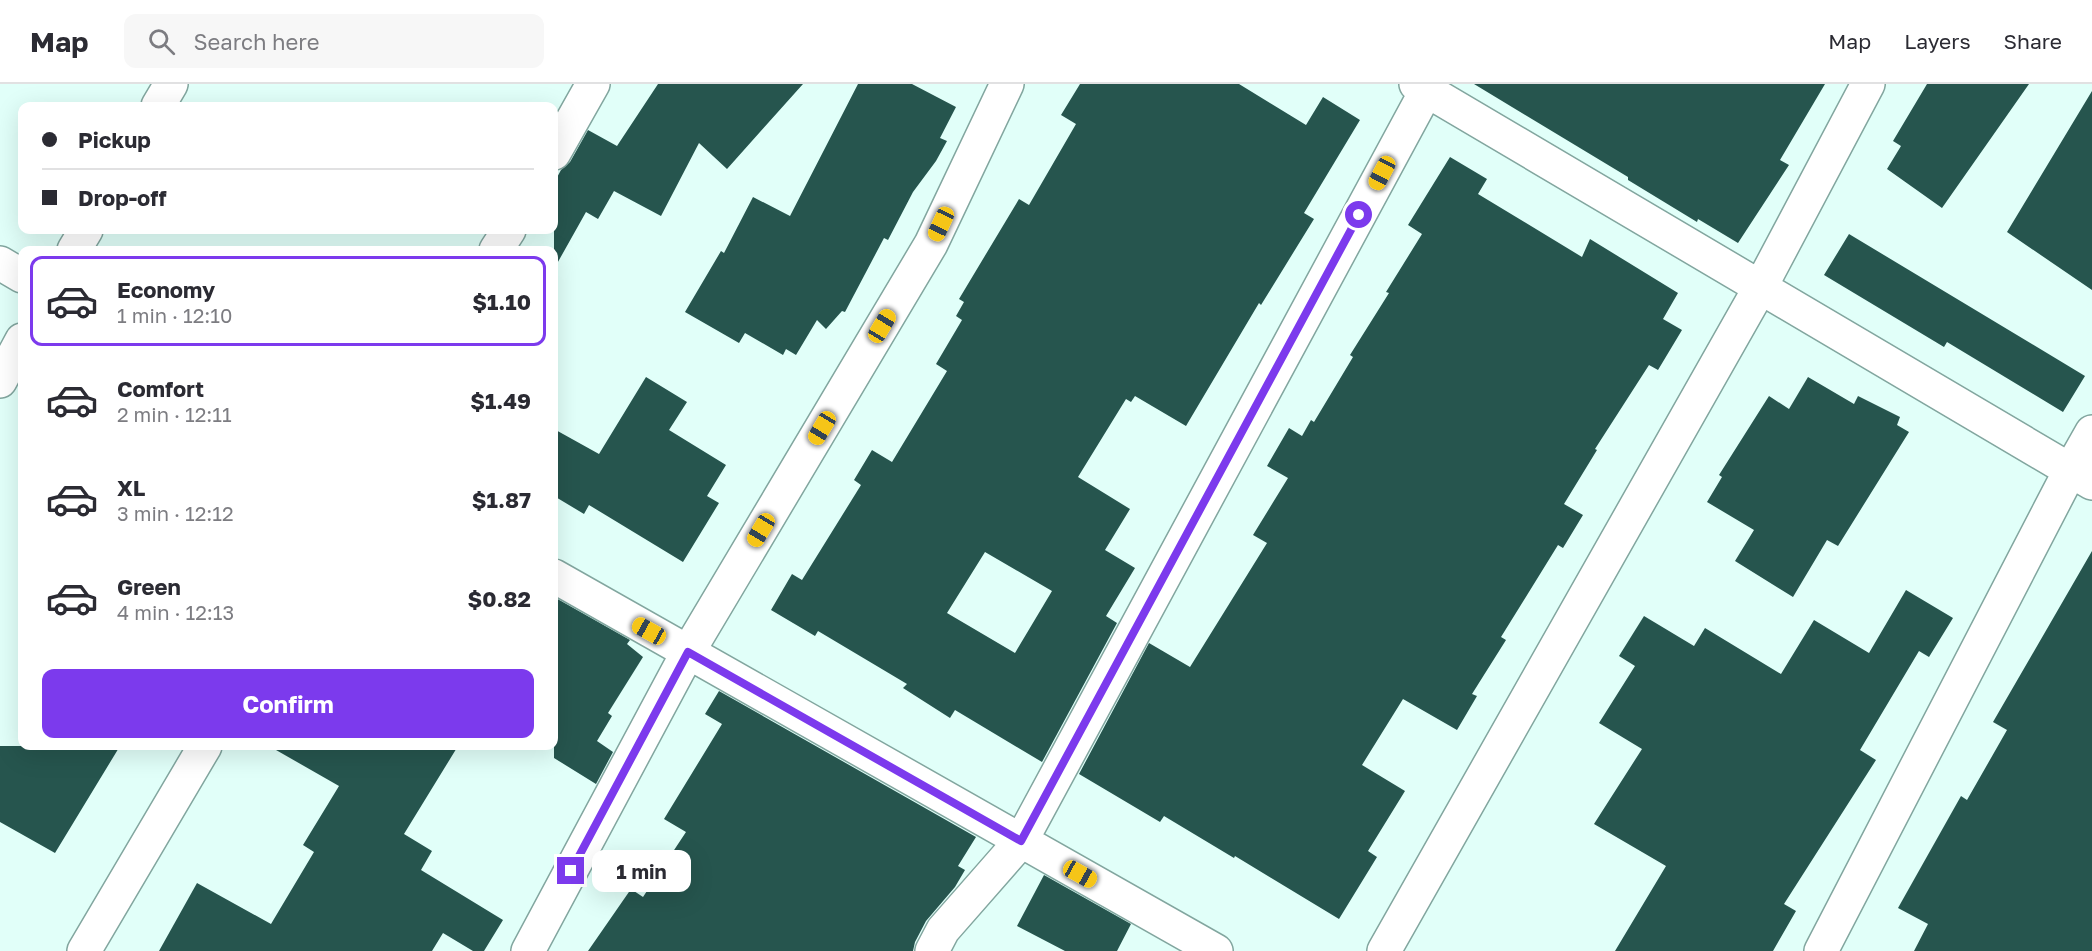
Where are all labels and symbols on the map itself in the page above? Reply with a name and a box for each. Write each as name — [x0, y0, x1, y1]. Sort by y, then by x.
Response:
car — [1366, 153, 1398, 193]
route start — [1345, 201, 1372, 228]
car — [925, 204, 957, 244]
car — [865, 306, 899, 346]
car — [805, 408, 839, 448]
car — [744, 510, 778, 550]
car — [629, 614, 669, 648]
callout: 1 min — [592, 850, 691, 892]
route end — [557, 857, 584, 884]
car — [1060, 857, 1100, 891]

